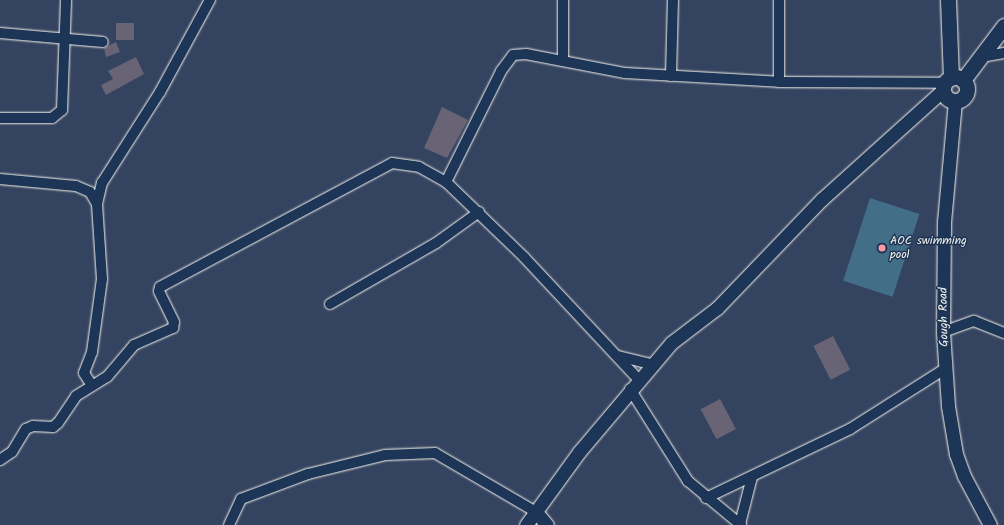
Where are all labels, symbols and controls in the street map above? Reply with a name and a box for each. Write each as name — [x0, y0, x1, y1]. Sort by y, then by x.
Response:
place label: AOC swimming pool — [890, 234, 967, 262]
marker: AOC swimming pool — [877, 243, 887, 253]
street label: Gough Road — [936, 287, 952, 347]

